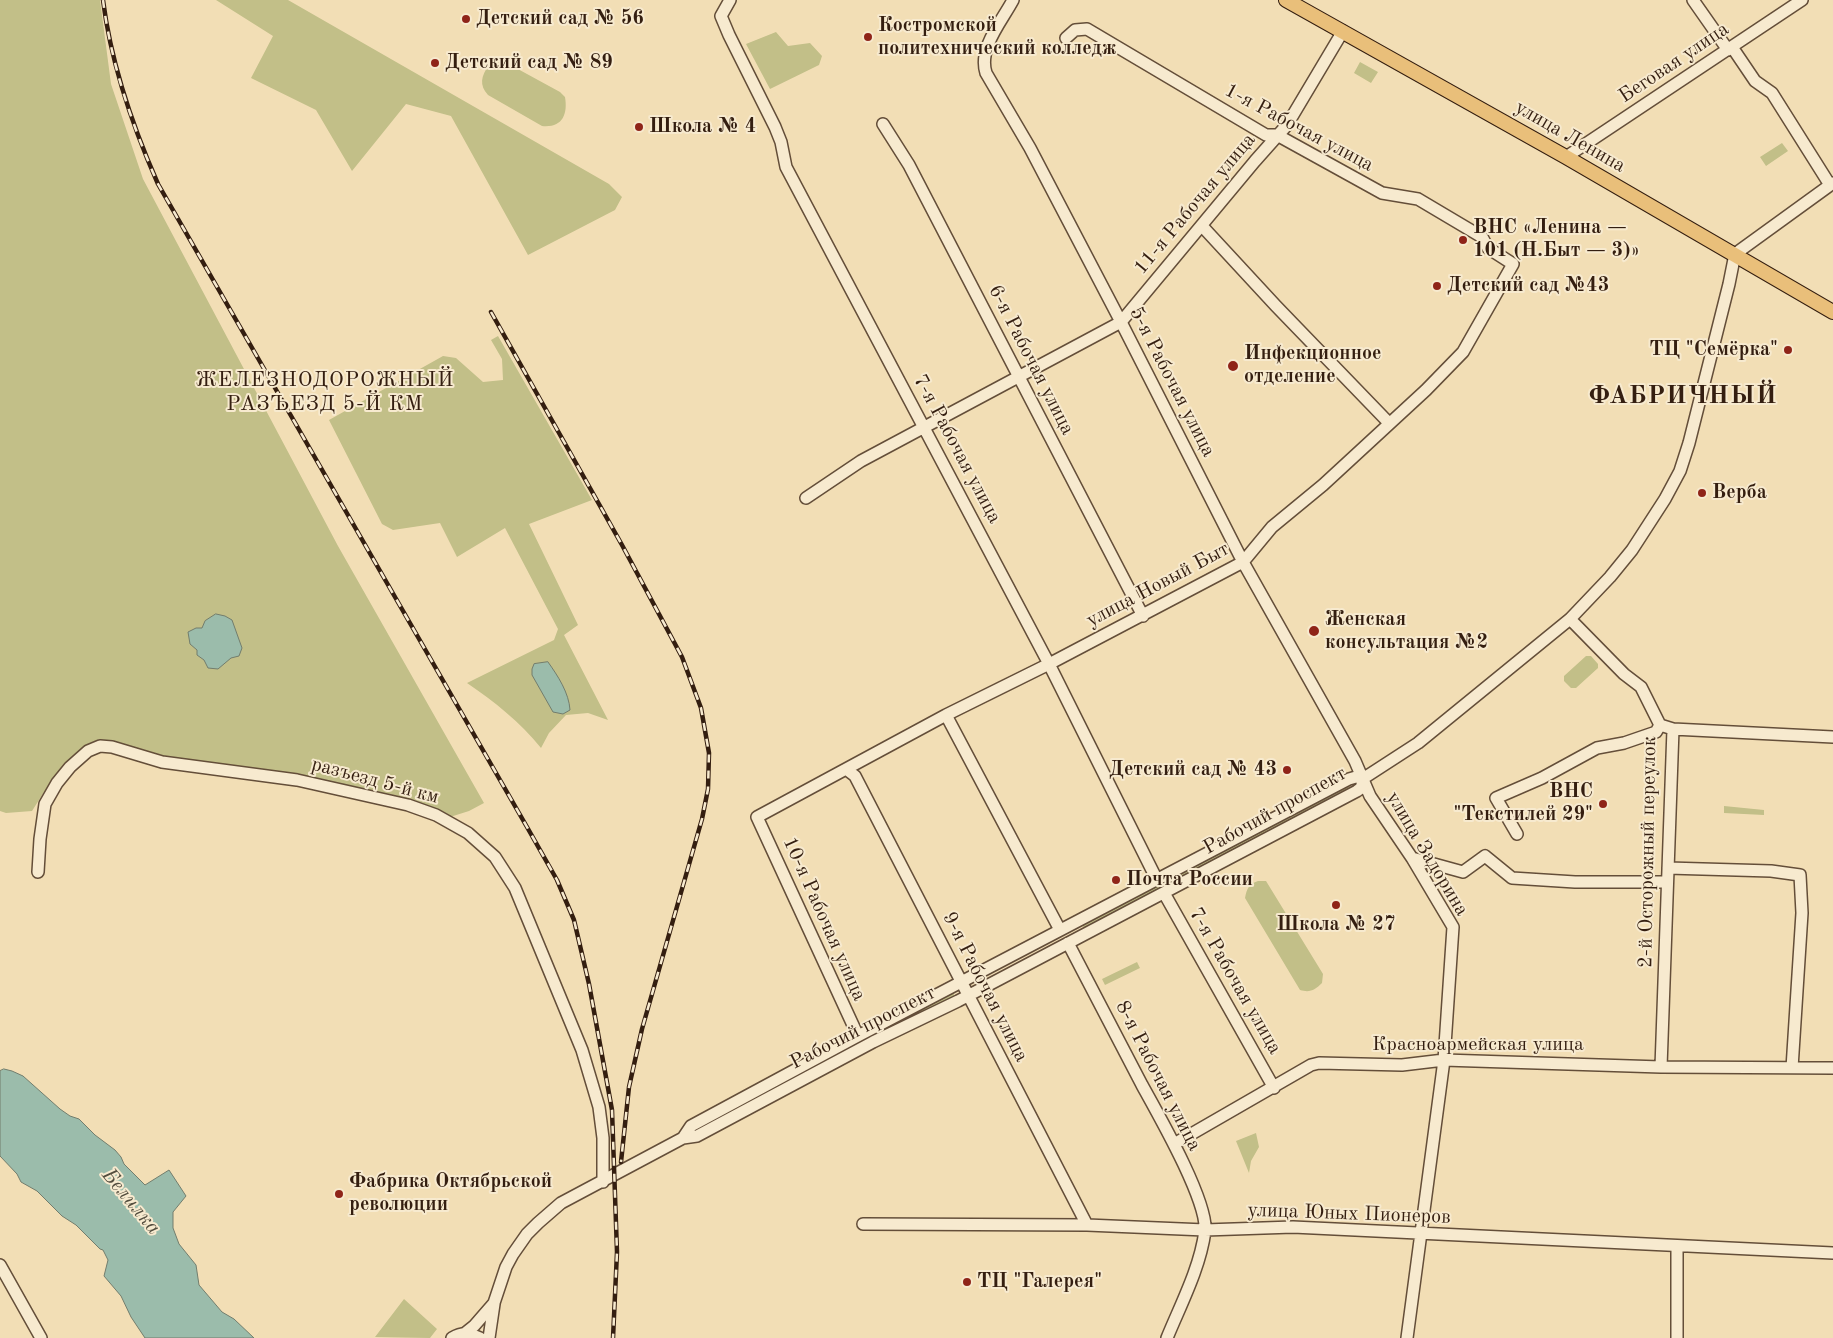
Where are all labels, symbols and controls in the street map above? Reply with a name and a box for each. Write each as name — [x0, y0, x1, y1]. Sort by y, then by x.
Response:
place label: Детский сад № 56 — [476, 7, 644, 31]
marker: Детский сад № 56 — [460, 13, 472, 25]
place label: Костромской политехнический колледж — [878, 14, 1116, 61]
street label: Беговая улица — [1614, 17, 1734, 109]
marker: Костромской политехнический колледж — [862, 31, 874, 43]
place label: Детский сад № 89 — [445, 51, 613, 75]
marker: Детский сад № 89 — [429, 57, 441, 69]
street label: 1-я Рабочая улица — [1220, 79, 1378, 177]
street label: улица Ленина — [1510, 96, 1630, 178]
place label: Школа № 4 — [649, 115, 756, 139]
marker: Школа № 4 — [633, 121, 645, 133]
street label: 11-я Рабочая улица — [1129, 129, 1261, 279]
place label: ВНС «Ленина — 101 (Н.Быт — 3)» — [1473, 216, 1640, 263]
marker: ВНС «Ленина — 101 (Н.Быт — 3)» — [1457, 234, 1469, 246]
place label: Детский сад №43 — [1447, 274, 1609, 298]
marker: Детский сад №43 — [1431, 280, 1443, 292]
street label: 6-я Рабочая улица — [983, 281, 1079, 439]
street label: 5-я Рабочая улица — [1124, 303, 1220, 461]
place label: ТЦ "Семёрка" — [1649, 338, 1778, 362]
place label: Инфекционное отделение — [1244, 342, 1381, 389]
marker: ТЦ "Семёрка" — [1782, 344, 1794, 356]
marker: Инфекционное отделение — [1226, 359, 1240, 373]
district label: ЖЕЛЕЗНОДОРОЖНЫЙ РАЗЪЕЗД 5-Й КМ — [194, 367, 456, 417]
street label: 7-я Рабочая улица — [908, 370, 1006, 528]
district label: ФАБРИЧНЫЙ — [1587, 381, 1779, 411]
place label: Верба — [1712, 481, 1767, 505]
marker: Верба — [1696, 487, 1708, 499]
street label: улица Новый Быт — [1082, 537, 1234, 633]
place label: Женская консультация №2 — [1325, 608, 1488, 655]
marker: Женская консультация №2 — [1307, 624, 1321, 638]
street label: 2-й Осторожный переулок — [1634, 736, 1662, 968]
street label: разъезд 5-й км — [309, 752, 441, 810]
place label: Детский сад № 43 — [1109, 758, 1277, 782]
street label: Рабочий проспект — [1199, 762, 1351, 860]
marker: Детский сад № 43 — [1281, 764, 1293, 776]
place label: ВНС "Текстилей 29" — [1453, 780, 1593, 827]
street label: улица Задорина — [1380, 787, 1474, 921]
marker: ВНС "Текстилей 29" — [1597, 798, 1609, 810]
street label: 10-я Рабочая улица — [777, 833, 871, 1005]
place label: Почта России — [1126, 868, 1253, 892]
marker: Почта России — [1110, 874, 1122, 886]
marker: Школа № 27 — [1330, 899, 1342, 911]
street label: 7-я Рабочая улица — [1183, 903, 1287, 1059]
street label: 9-я Рабочая улица — [937, 908, 1033, 1066]
place label: Школа № 27 — [1276, 913, 1396, 937]
street label: Рабочий проспект — [786, 981, 940, 1075]
street label: 8-я Рабочая улица — [1110, 997, 1206, 1155]
street label: Красноармейская улица — [1372, 1033, 1584, 1057]
water label: Белилка — [96, 1164, 166, 1240]
place label: Фабрика Октябрьской революции — [349, 1170, 552, 1217]
marker: Фабрика Октябрьской революции — [333, 1188, 345, 1200]
street label: улица Юных Пионеров — [1247, 1198, 1451, 1230]
place label: ТЦ "Галерея" — [977, 1270, 1102, 1294]
marker: ТЦ "Галерея" — [961, 1276, 973, 1288]

